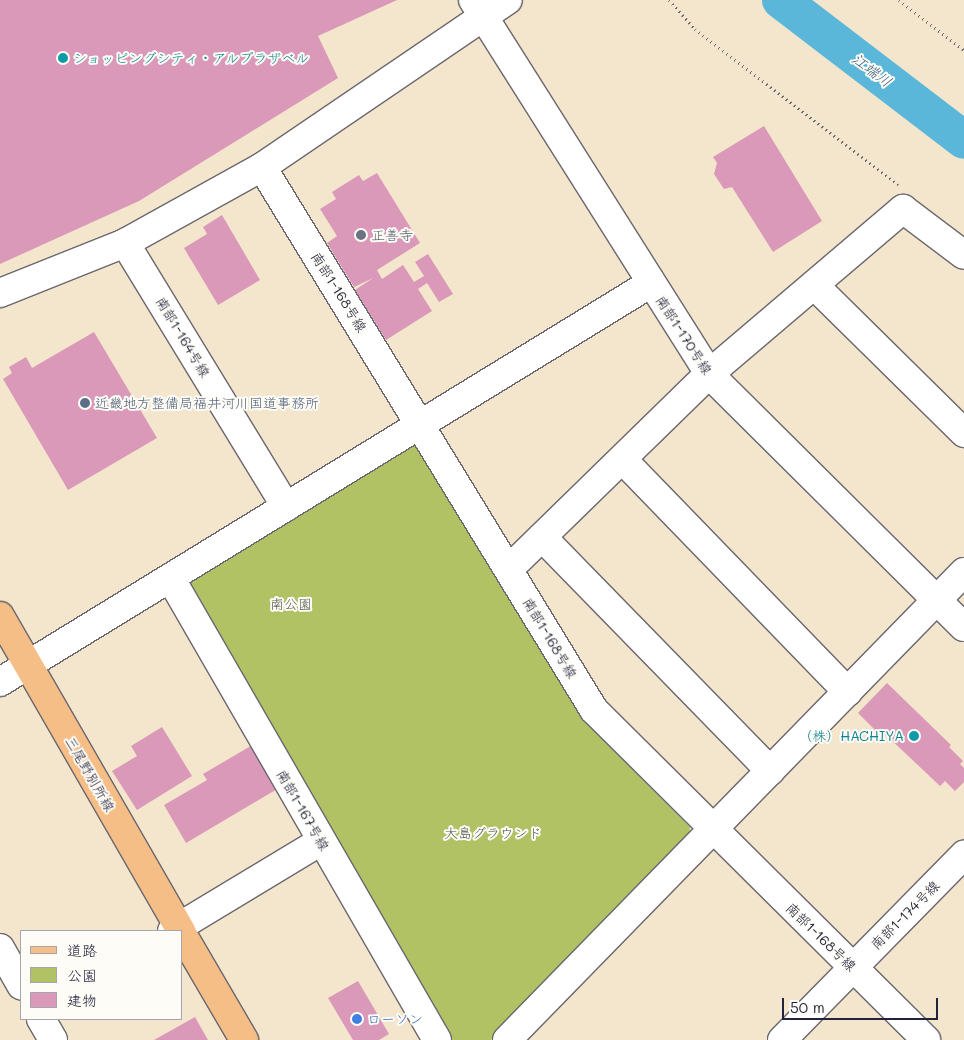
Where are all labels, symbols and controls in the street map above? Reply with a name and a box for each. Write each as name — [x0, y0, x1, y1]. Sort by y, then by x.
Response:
water label: 江端川 — [849, 49, 895, 91]
place label: ショッピングシティ・アルプラザベル — [73, 50, 311, 66]
marker: ショッピングシティ・アルプラザベル — [57, 52, 69, 64]
place label: 正善寺 — [371, 227, 413, 243]
marker: 正善寺 — [355, 229, 367, 241]
street label: 南部1-168号線 — [308, 249, 370, 335]
street label: 南部1-170号線 — [652, 292, 716, 378]
street label: 南部1-164号線 — [152, 294, 214, 380]
place label: 近畿地方整備局福井河川国道事務所 — [95, 395, 319, 411]
marker: 近畿地方整備局福井河川国道事務所 — [79, 397, 91, 409]
street label: 南部1-168号線 — [519, 595, 581, 681]
park label: 南公園 — [270, 596, 312, 612]
place label: （株）HACHIYA — [798, 728, 904, 744]
marker: （株）HACHIYA — [908, 730, 920, 742]
street label: 三尾野別所線 — [62, 733, 118, 815]
street label: 南部1-167号線 — [273, 767, 333, 853]
park label: 大島グラウンド — [444, 825, 542, 841]
street label: 南部1-174号線 — [867, 877, 943, 953]
street label: 南部1-168号線 — [782, 899, 860, 975]
legend — [20, 930, 182, 1020]
text: 道路 — [67, 940, 97, 960]
text: 公園 — [67, 965, 97, 985]
scale bar — [784, 988, 940, 1020]
text: 建物 — [67, 990, 97, 1010]
text: 50 m — [790, 997, 825, 1017]
place label: ローソン — [367, 1011, 423, 1027]
marker: ローソン — [351, 1013, 363, 1025]

